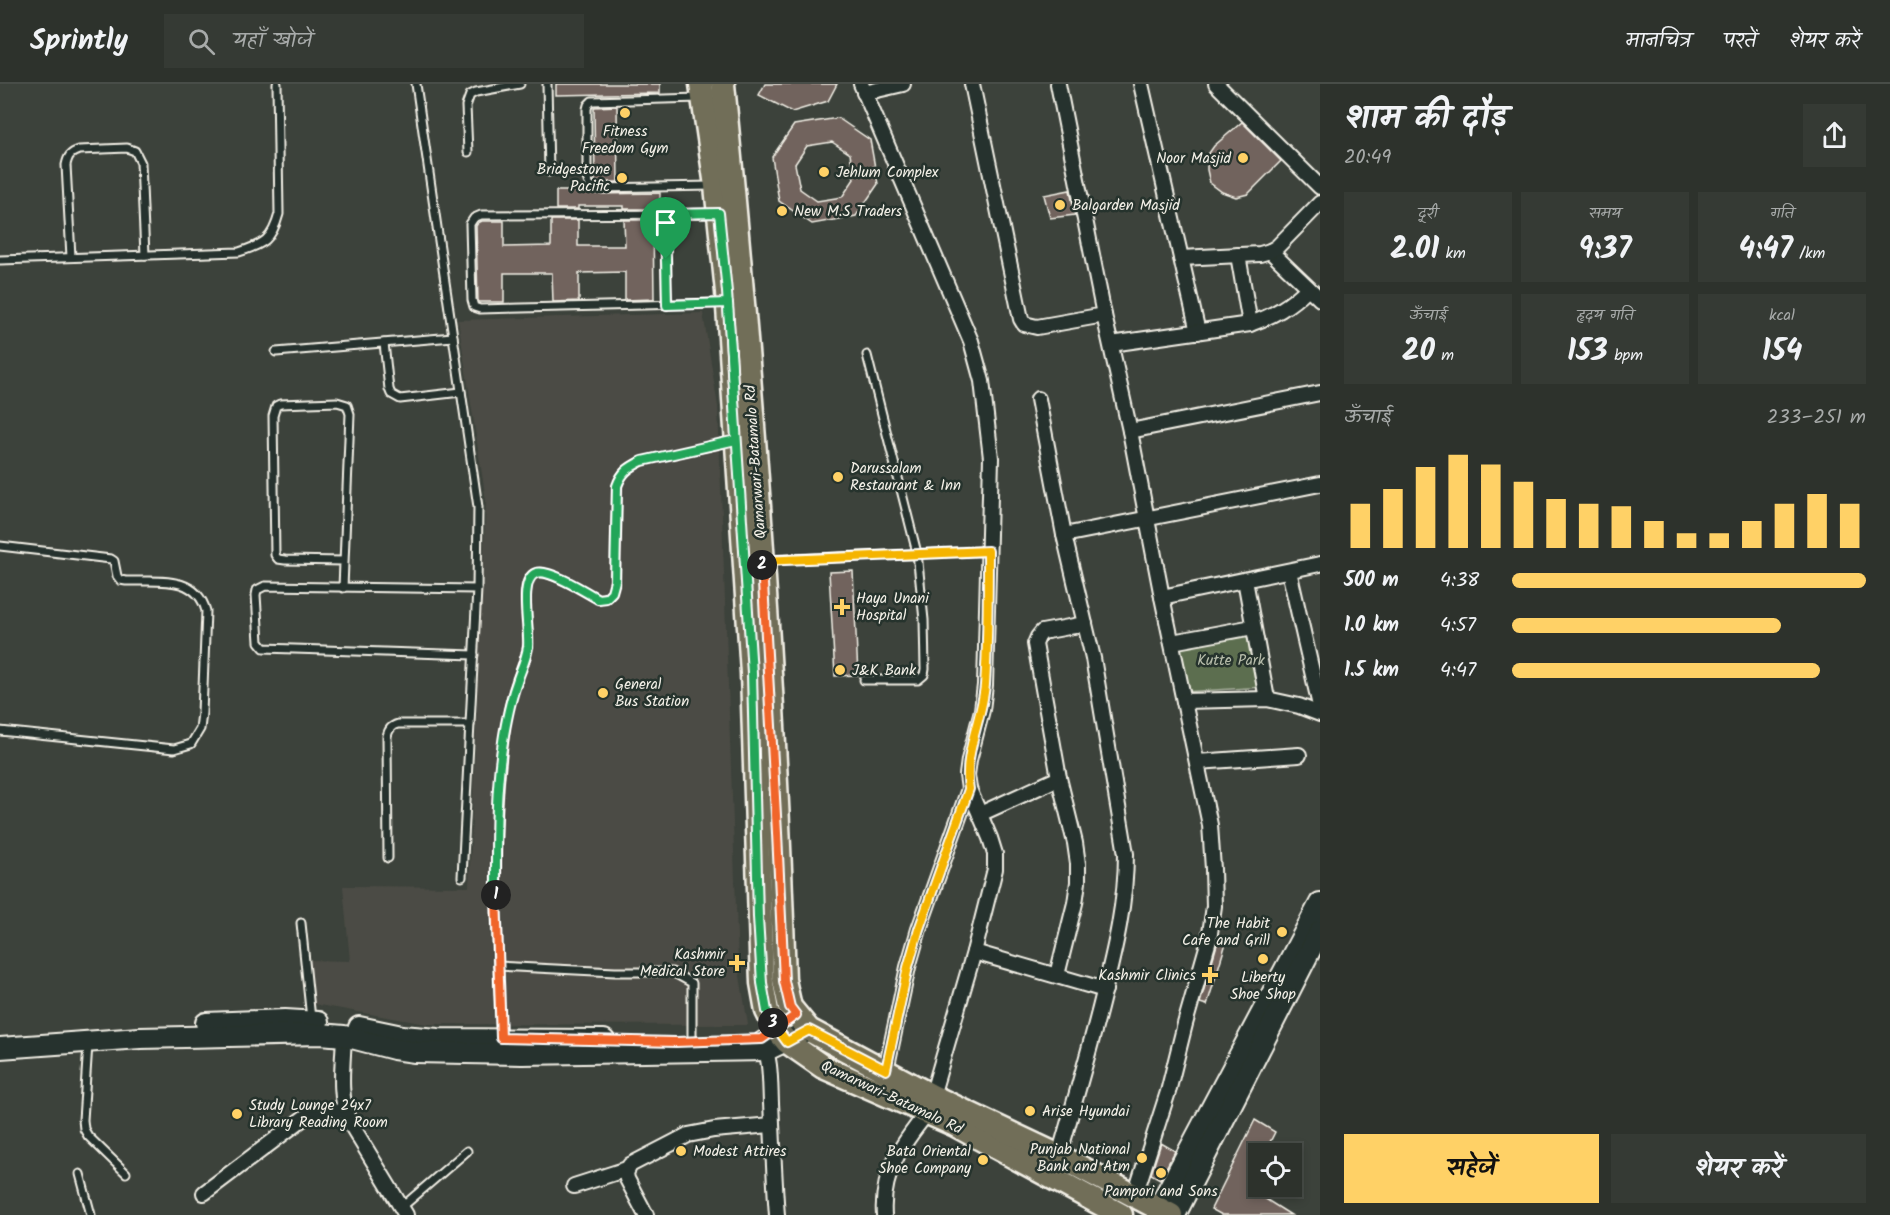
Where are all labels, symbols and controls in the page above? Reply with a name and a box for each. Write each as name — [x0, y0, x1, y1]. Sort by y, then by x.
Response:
search box — [164, 14, 584, 68]
text: Sprintly — [30, 19, 128, 64]
text: यहाँ खोजें — [233, 24, 312, 59]
icon: search — [185, 25, 218, 58]
text: मानचित्र — [1626, 25, 1691, 58]
text: परतें — [1724, 25, 1756, 58]
text: शेयर करें — [1789, 25, 1860, 58]
text: शाम की दौड़ — [1344, 93, 1507, 146]
button: share — [1803, 104, 1866, 167]
marker: Fitness Freedom Gym — [618, 106, 632, 120]
place label: Fitness Freedom Gym — [582, 120, 668, 161]
text: 20:49 — [1344, 142, 1391, 174]
place label: Noor Masjid — [1156, 147, 1232, 171]
marker: Noor Masjid — [1236, 151, 1250, 165]
place label: Bridgestone Pacific — [537, 158, 610, 199]
place label: Jehlum Complex — [836, 161, 939, 185]
marker: Jehlum Complex — [817, 165, 831, 179]
marker: Bridgestone Pacific — [615, 171, 629, 185]
place label: Balgarden Masjid — [1072, 194, 1180, 218]
pin — [640, 197, 691, 259]
marker: Balgarden Masjid — [1053, 198, 1067, 212]
place label: New M.S Traders — [794, 200, 903, 224]
text: दूरी — [1418, 201, 1438, 226]
text: समय — [1589, 201, 1621, 226]
text: गति — [1770, 201, 1794, 226]
marker: New M.S Traders — [775, 204, 789, 218]
icon: arrive — [649, 206, 682, 239]
text: 2.01 — [1390, 226, 1439, 274]
text: 9:37 — [1578, 226, 1632, 274]
text: 4:47 — [1739, 226, 1793, 274]
text: km — [1439, 241, 1466, 266]
text: /km — [1793, 241, 1825, 266]
text: ऊँचाई — [1409, 303, 1447, 328]
text: हृदय गति — [1576, 303, 1634, 328]
text: kcal — [1769, 303, 1795, 328]
text: 20 — [1402, 328, 1435, 376]
text: 153 — [1567, 328, 1608, 376]
text: 154 — [1762, 328, 1802, 376]
text: m — [1435, 343, 1454, 368]
text: bpm — [1608, 343, 1643, 368]
street label: Qamarwari-Batamalo Rd — [739, 384, 773, 540]
text: ऊँचाई — [1344, 402, 1392, 434]
text: 233–251 m — [1767, 402, 1866, 434]
place label: Darussalam Restaurant & Inn — [850, 457, 961, 498]
marker: Darussalam Restaurant & Inn — [831, 470, 845, 484]
pin: 2 — [747, 550, 777, 580]
text: 2 — [757, 552, 767, 577]
text: 500 m — [1344, 565, 1399, 597]
text: 4:38 — [1440, 565, 1479, 597]
place label: Haya Unani Hospital — [856, 587, 930, 628]
marker: Haya Unani Hospital — [833, 598, 851, 616]
text: 1.0 km — [1344, 610, 1399, 642]
text: 4:57 — [1440, 610, 1476, 642]
park label: Kutte Park — [1197, 649, 1266, 673]
text: 1.5 km — [1344, 655, 1399, 687]
text: 4:47 — [1440, 655, 1476, 687]
place label: J&K Bank — [852, 659, 917, 683]
marker: J&K Bank — [833, 663, 847, 677]
place label: General Bus Station — [615, 673, 689, 714]
marker: General Bus Station — [596, 686, 610, 700]
pin: 1 — [481, 880, 511, 910]
text: 1 — [494, 882, 498, 907]
place label: The Habit Cafe and Grill — [1182, 912, 1270, 953]
marker: The Habit Cafe and Grill — [1275, 925, 1289, 939]
place label: Kashmir Medical Store — [640, 943, 726, 984]
marker: Liberty Shoe Shop — [1256, 952, 1270, 966]
marker: Kashmir Medical Store — [730, 956, 744, 970]
place label: Kashmir Clinics — [1098, 964, 1197, 988]
marker: Kashmir Clinics — [1201, 966, 1219, 984]
place label: Liberty Shoe Shop — [1230, 966, 1296, 1007]
pin: 3 — [758, 1008, 788, 1038]
text: 3 — [769, 1010, 777, 1035]
street label: Qamarwari-Batamalo Rd — [817, 1054, 967, 1142]
place label: Study Lounge 24x7 Library Reading Room — [249, 1094, 388, 1135]
place label: Arise Hyundai — [1042, 1100, 1131, 1124]
marker: Arise Hyundai — [1023, 1104, 1037, 1118]
marker: Study Lounge 24x7 Library Reading Room — [230, 1107, 244, 1121]
button: सहेजें — [1344, 1134, 1599, 1203]
button: शेयर करें — [1611, 1134, 1866, 1203]
place label: Punjab National Bank and Atm — [1030, 1138, 1130, 1179]
place label: Modest Attires — [693, 1140, 787, 1164]
place label: Bata Oriental Shoe Company — [878, 1140, 972, 1181]
map controls — [1248, 1143, 1302, 1197]
button: locate — [1248, 1143, 1302, 1197]
marker: Modest Attires — [674, 1144, 688, 1158]
marker: Punjab National Bank and Atm — [1135, 1151, 1149, 1165]
marker: Bata Oriental Shoe Company — [976, 1153, 990, 1167]
marker: Pampori and Sons — [1154, 1166, 1168, 1180]
place label: Pampori and Sons — [1104, 1180, 1218, 1204]

